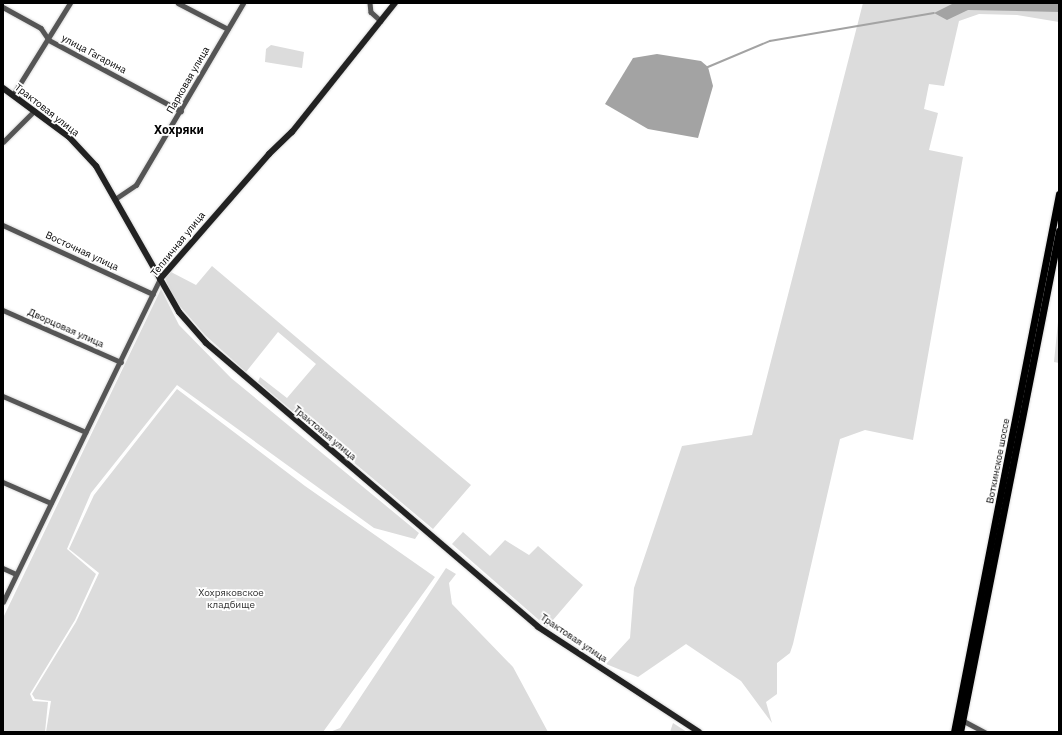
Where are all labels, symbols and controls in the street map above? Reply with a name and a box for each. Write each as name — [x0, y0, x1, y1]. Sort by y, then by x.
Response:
street label: улица Гагарина — [59, 32, 129, 76]
street label: Парковая улица — [164, 44, 212, 116]
street label: Трактовая улица — [12, 81, 82, 139]
district label: Хохряки — [154, 123, 204, 137]
street label: Тепличная улица — [148, 209, 208, 279]
street label: Восточная улица — [43, 229, 121, 273]
street label: Дворцовая улица — [26, 306, 106, 350]
street label: Трактовая улица — [291, 403, 359, 463]
street label: Воткинское шоссе — [984, 417, 1012, 505]
park label: Хохряковское кладбище — [198, 586, 264, 610]
street label: Трактовая улица — [538, 611, 610, 665]

